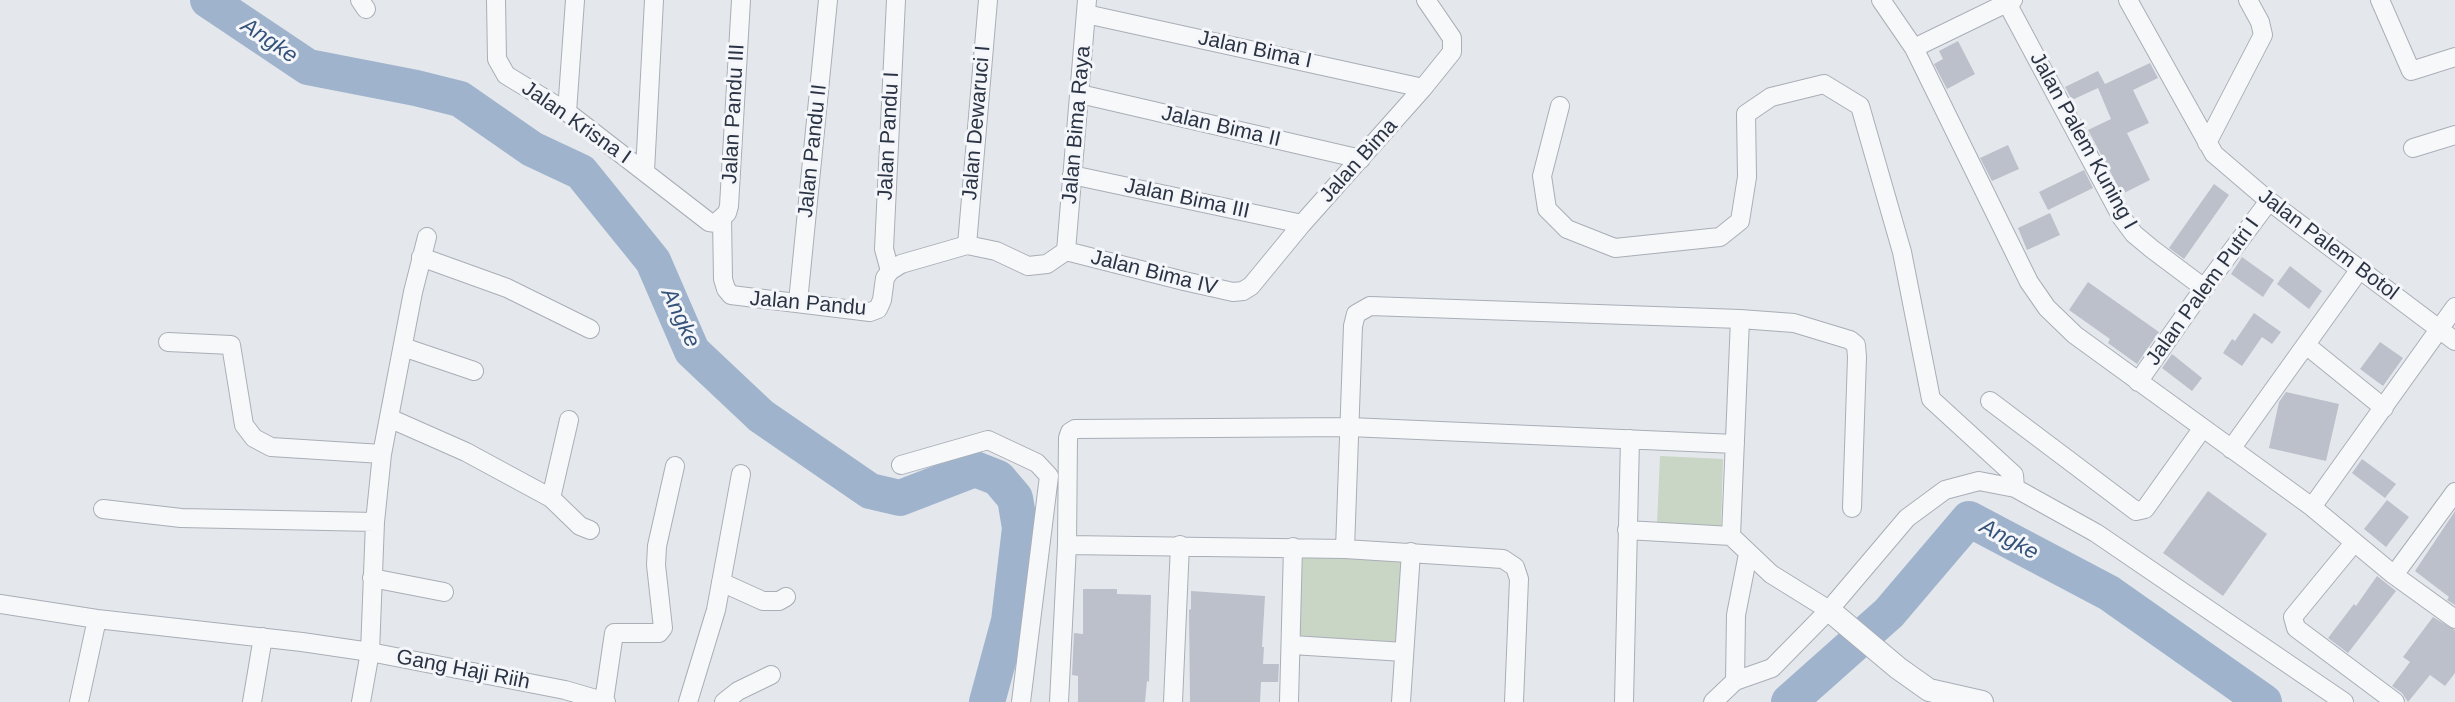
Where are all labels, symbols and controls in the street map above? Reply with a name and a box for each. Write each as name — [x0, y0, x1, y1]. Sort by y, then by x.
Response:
water label: Angke — [236, 13, 302, 69]
street label: Jalan Bima I — [1196, 26, 1314, 74]
street label: Jalan Pandu III — [718, 43, 750, 185]
street label: Jalan Dewaruci I — [958, 45, 996, 201]
street label: Jalan Bima Raya — [1058, 45, 1096, 205]
street label: Jalan Palem Kuning I — [2024, 48, 2142, 234]
street label: Jalan Pandu I — [873, 71, 905, 201]
street label: Jalan Krisna I — [517, 76, 635, 170]
street label: Jalan Pandu II — [793, 83, 833, 219]
street label: Jalan Bima II — [1159, 101, 1283, 153]
street label: Jalan Bima — [1315, 114, 1403, 208]
street label: Jalan Bima III — [1122, 173, 1252, 225]
street label: Jalan Palem Botol — [2253, 184, 2403, 306]
street label: Jalan Palem Putri I — [2141, 213, 2265, 371]
street label: Jalan Bima IV — [1088, 245, 1220, 301]
water label: Angke — [655, 284, 705, 352]
street label: Jalan Pandu — [749, 286, 867, 322]
water label: Angke — [1975, 514, 2043, 566]
street label: Gang Haji Riih — [394, 645, 532, 695]

